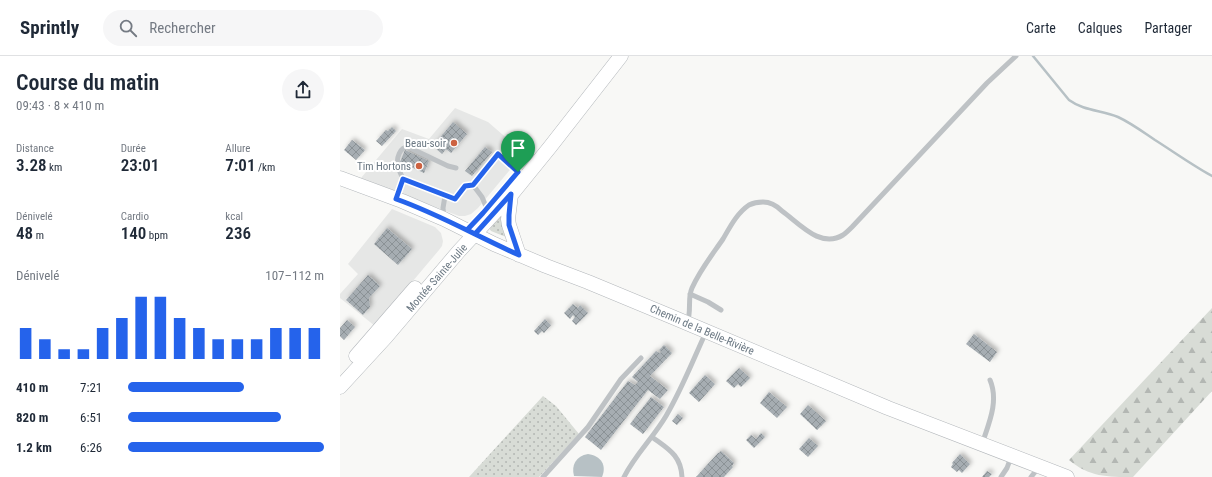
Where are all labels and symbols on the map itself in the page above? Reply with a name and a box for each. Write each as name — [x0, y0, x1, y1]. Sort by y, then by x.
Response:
pin — [501, 131, 535, 172]
place label: Beau-soir — [405, 137, 447, 150]
marker: Beau-soir — [449, 138, 459, 148]
place label: Tim Hortons — [357, 160, 411, 173]
marker: Tim Hortons — [414, 161, 424, 171]
street label: Montée Sainte-Julie — [404, 241, 470, 315]
street label: Chemin de la Belle-Rivière — [648, 302, 756, 358]

